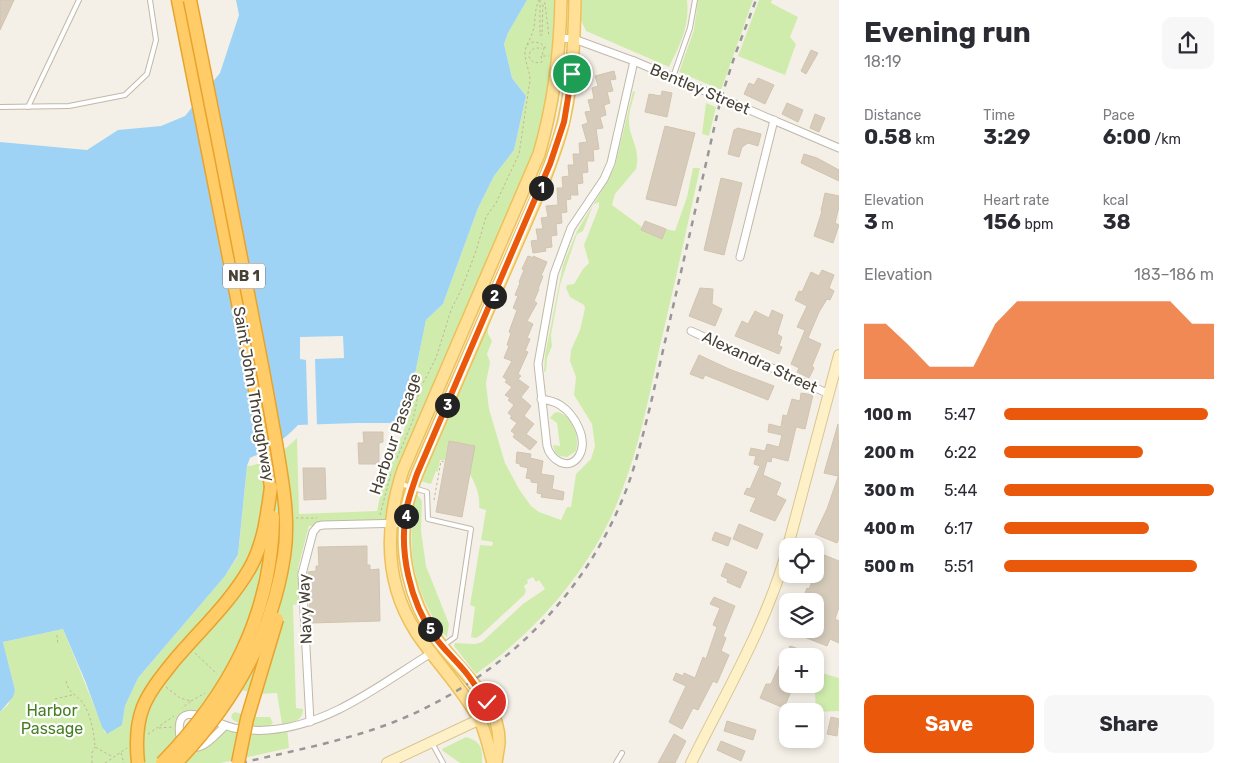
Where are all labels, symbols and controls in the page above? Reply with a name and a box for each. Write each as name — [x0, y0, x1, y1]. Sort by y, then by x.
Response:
text: Evening run — [864, 16, 1031, 49]
button: share — [1162, 17, 1214, 69]
text: 18:19 — [864, 52, 901, 71]
pin — [551, 53, 593, 95]
street label: Bentley Street — [647, 59, 753, 119]
icon: arrive — [558, 60, 586, 88]
text: Distance — [864, 107, 921, 124]
text: Time — [983, 107, 1015, 124]
text: Pace — [1103, 107, 1135, 124]
text: 0.58 — [864, 124, 912, 149]
text: 3:29 — [983, 124, 1030, 149]
text: 6:00 — [1103, 124, 1151, 149]
text: km — [912, 131, 935, 148]
text: /km — [1151, 131, 1181, 148]
pin: 1 — [528, 176, 554, 200]
text: 1 — [538, 180, 545, 197]
text: Elevation — [864, 192, 924, 209]
text: Heart rate — [983, 192, 1049, 209]
text: kcal — [1103, 192, 1128, 209]
text: 3 — [864, 209, 878, 234]
text: 156 — [983, 209, 1021, 234]
text: 38 — [1103, 209, 1131, 234]
text: m — [878, 216, 894, 233]
text: bpm — [1021, 216, 1054, 233]
road number: NB 1 — [223, 264, 265, 288]
text: Elevation — [864, 265, 933, 284]
text: 183–186 m — [1134, 265, 1214, 284]
pin: 2 — [482, 284, 506, 308]
text: 2 — [490, 288, 499, 305]
street label: Saint John Throughway — [229, 305, 279, 483]
street label: Alexandra Street — [699, 327, 821, 397]
street label: Harbour Passage — [365, 371, 425, 497]
pin: 3 — [434, 392, 460, 418]
text: 3 — [443, 397, 452, 414]
text: 100 m — [864, 405, 912, 424]
text: 5:47 — [944, 405, 975, 424]
text: 200 m — [864, 443, 914, 462]
text: 6:22 — [944, 443, 977, 462]
text: 300 m — [864, 481, 914, 500]
text: 5:44 — [944, 481, 977, 500]
pin: 4 — [394, 504, 418, 528]
text: 4 — [402, 508, 411, 525]
text: 400 m — [864, 519, 915, 538]
text: 6:17 — [944, 519, 973, 538]
map controls — [779, 538, 824, 748]
button: locate — [779, 538, 824, 583]
text: 500 m — [864, 557, 914, 576]
text: 5:51 — [944, 557, 974, 576]
street label: Navy Way — [294, 573, 316, 645]
button: layers — [779, 593, 824, 638]
pin: 5 — [418, 616, 442, 642]
text: 5 — [426, 621, 435, 638]
button: + — [779, 648, 824, 693]
pin — [466, 681, 508, 723]
icon: check — [473, 688, 501, 716]
button: Save — [864, 695, 1034, 753]
button: Share — [1044, 695, 1214, 753]
park label: Harbor Passage — [21, 701, 83, 738]
button: − — [779, 703, 824, 748]

